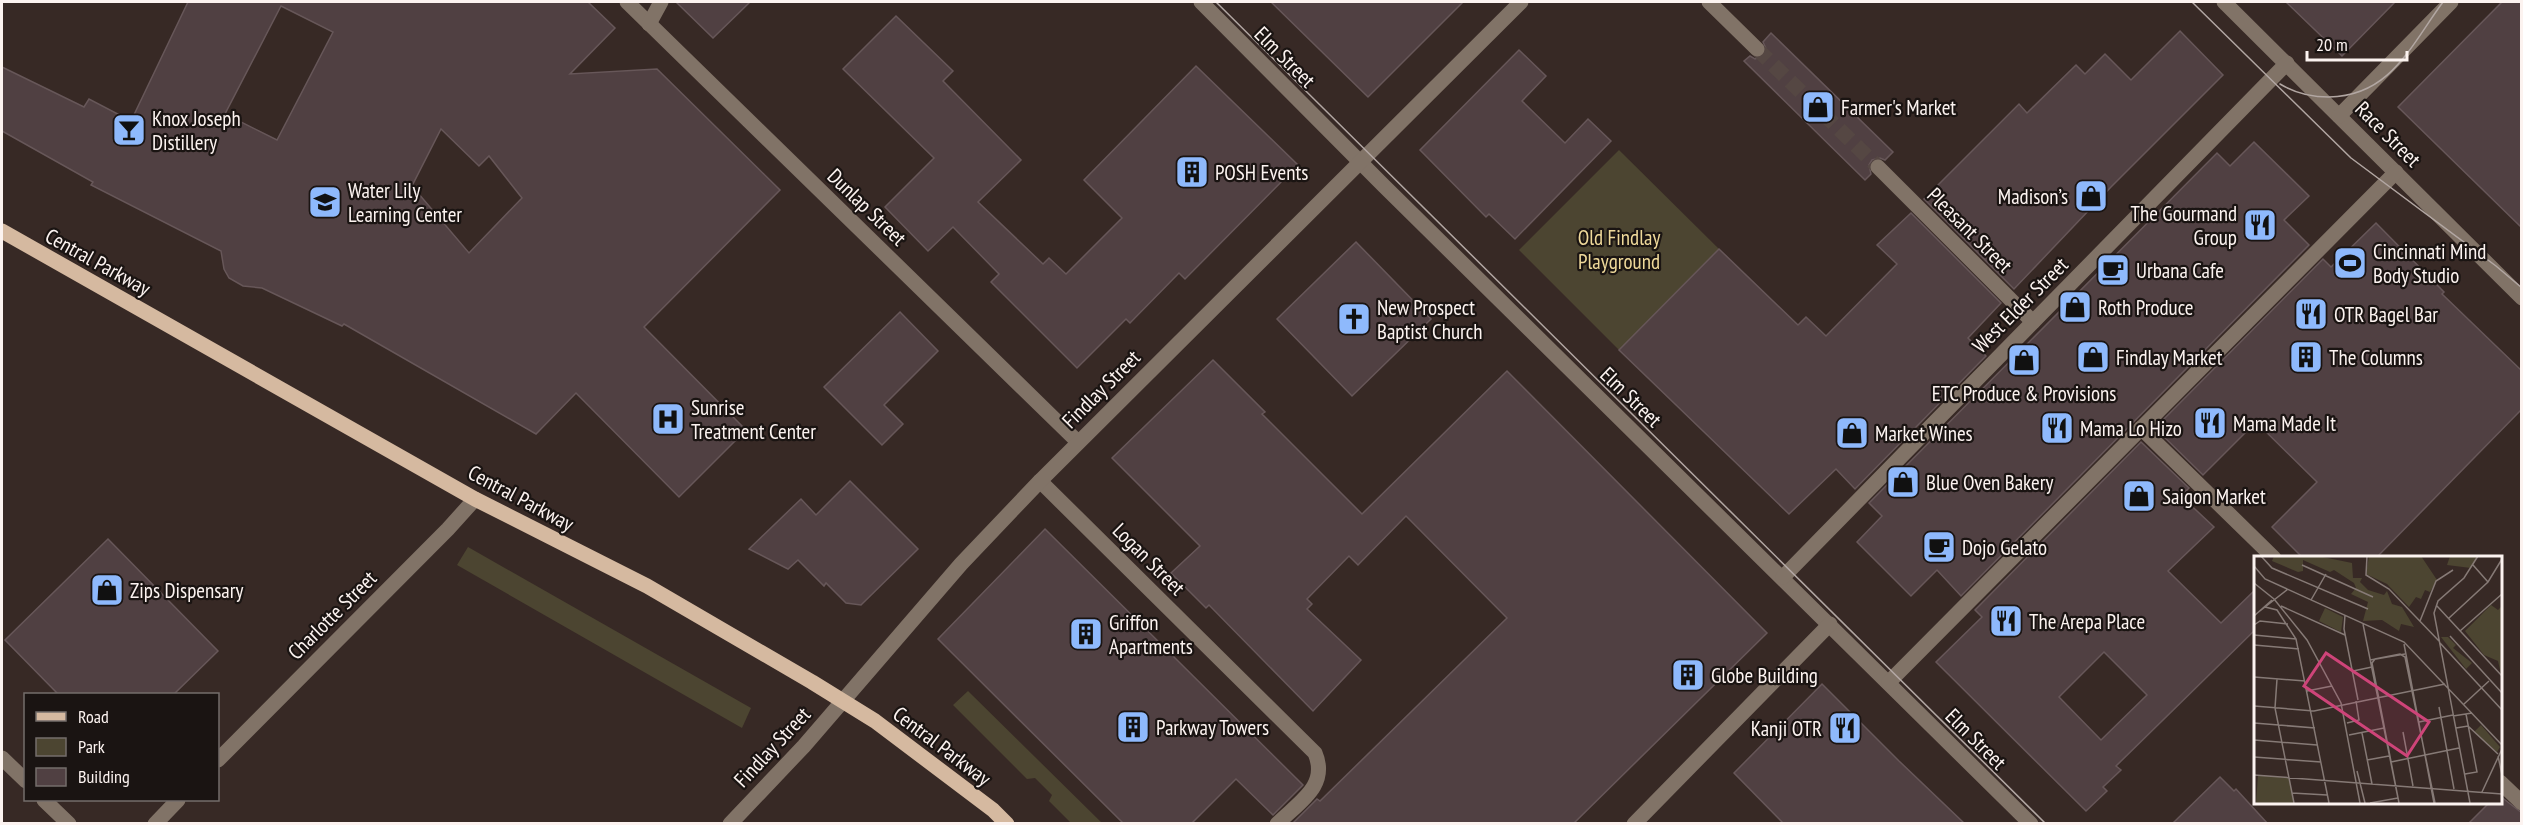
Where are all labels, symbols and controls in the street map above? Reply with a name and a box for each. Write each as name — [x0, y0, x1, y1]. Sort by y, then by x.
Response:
street label: Elm Street — [1249, 21, 1321, 93]
scale bar — [2307, 24, 2408, 62]
text: 20 m — [2316, 33, 2348, 56]
shop icon: Farmer's Market — [1800, 89, 1836, 125]
place label: Farmer's Market — [1841, 94, 1956, 121]
street label: Race Street — [2349, 95, 2427, 173]
place label: Knox Joseph Distillery — [152, 105, 241, 156]
bar icon: Knox Joseph Distillery — [111, 112, 147, 148]
building icon: POSH Events — [1174, 154, 1210, 190]
place label: POSH Events — [1215, 159, 1308, 186]
street label: Dunlap Street — [822, 163, 912, 251]
place label: Water Lily Learning Center — [348, 177, 462, 228]
shop icon: Madison’s — [2073, 178, 2109, 214]
street label: Pleasant Street — [1922, 182, 2019, 279]
place label: Madison’s — [1998, 183, 2068, 210]
school or university icon: Water Lily Learning Center — [307, 184, 343, 220]
place label: The Gourmand Group — [2131, 200, 2237, 251]
restaurant icon: The Gourmand Group — [2242, 207, 2278, 243]
street label: Central Parkway — [41, 222, 155, 302]
park label: Old Findlay Playground — [1578, 224, 1660, 275]
place label: Cincinnati Mind Body Studio — [2373, 238, 2486, 289]
sports icon: Cincinnati Mind Body Studio — [2332, 245, 2368, 281]
street label: West Elder Street — [1966, 251, 2074, 359]
cafe icon: Urbana Cafe — [2095, 252, 2131, 288]
place label: Urbana Cafe — [2136, 257, 2224, 284]
shop icon: Roth Produce — [2057, 289, 2093, 325]
place label: New Prospect Baptist Church — [1377, 294, 1483, 345]
place label: Roth Produce — [2098, 294, 2194, 321]
restaurant icon: OTR Bagel Bar — [2293, 296, 2329, 332]
church icon: New Prospect Baptist Church — [1336, 301, 1372, 337]
place label: OTR Bagel Bar — [2334, 301, 2438, 328]
shop icon: Findlay Market — [2075, 339, 2111, 375]
building icon: The Columns — [2288, 339, 2324, 375]
shop icon: ETC Produce & Provisions — [2006, 342, 2042, 378]
street label: Findlay Street — [1056, 344, 1146, 434]
place label: Findlay Market — [2116, 344, 2223, 371]
place label: The Columns — [2329, 344, 2423, 371]
street label: Elm Street — [1594, 361, 1668, 433]
place label: ETC Produce & Provisions — [1932, 380, 2116, 407]
place label: Sunrise Treatment Center — [691, 394, 816, 445]
hospital icon: Sunrise Treatment Center — [650, 401, 686, 437]
restaurant icon: Mama Made It — [2192, 405, 2228, 441]
restaurant icon: Mama Lo Hizo — [2039, 410, 2075, 446]
place label: Mama Made It — [2233, 410, 2336, 437]
shop icon: Market Wines — [1834, 415, 1870, 451]
place label: Mama Lo Hizo — [2080, 415, 2182, 442]
place label: Market Wines — [1875, 420, 1973, 447]
street label: Central Parkway — [463, 459, 579, 537]
shop icon: Blue Oven Bakery — [1885, 464, 1921, 500]
place label: Blue Oven Bakery — [1926, 469, 2053, 496]
shop icon: Saigon Market — [2121, 478, 2157, 514]
place label: Saigon Market — [2162, 483, 2266, 510]
street label: Logan Street — [1107, 517, 1191, 601]
cafe icon: Dojo Gelato — [1921, 529, 1957, 565]
place label: Dojo Gelato — [1962, 534, 2047, 561]
inset map — [2254, 556, 2502, 804]
street label: Charlotte Street — [282, 565, 382, 665]
shop icon: Zips Dispensary — [89, 572, 125, 608]
place label: Zips Dispensary — [130, 577, 243, 604]
restaurant icon: The Arepa Place — [1988, 603, 2024, 639]
place label: The Arepa Place — [2029, 608, 2145, 635]
place label: Griffon Apartments — [1109, 609, 1193, 660]
building icon: Griffon Apartments — [1068, 616, 1104, 652]
building icon: Globe Building — [1670, 657, 1706, 693]
place label: Globe Building — [1711, 662, 1818, 689]
legend — [24, 693, 219, 801]
street label: Central Parkway — [888, 700, 997, 792]
street label: Findlay Street — [728, 701, 816, 793]
street label: Elm Street — [1940, 703, 2012, 775]
text: Road — [78, 705, 109, 728]
building icon: Parkway Towers — [1115, 709, 1151, 745]
restaurant icon: Kanji OTR — [1827, 710, 1863, 746]
place label: Parkway Towers — [1156, 714, 1269, 741]
place label: Kanji OTR — [1751, 715, 1822, 742]
text: Park — [78, 735, 105, 758]
text: Building — [78, 765, 130, 788]

